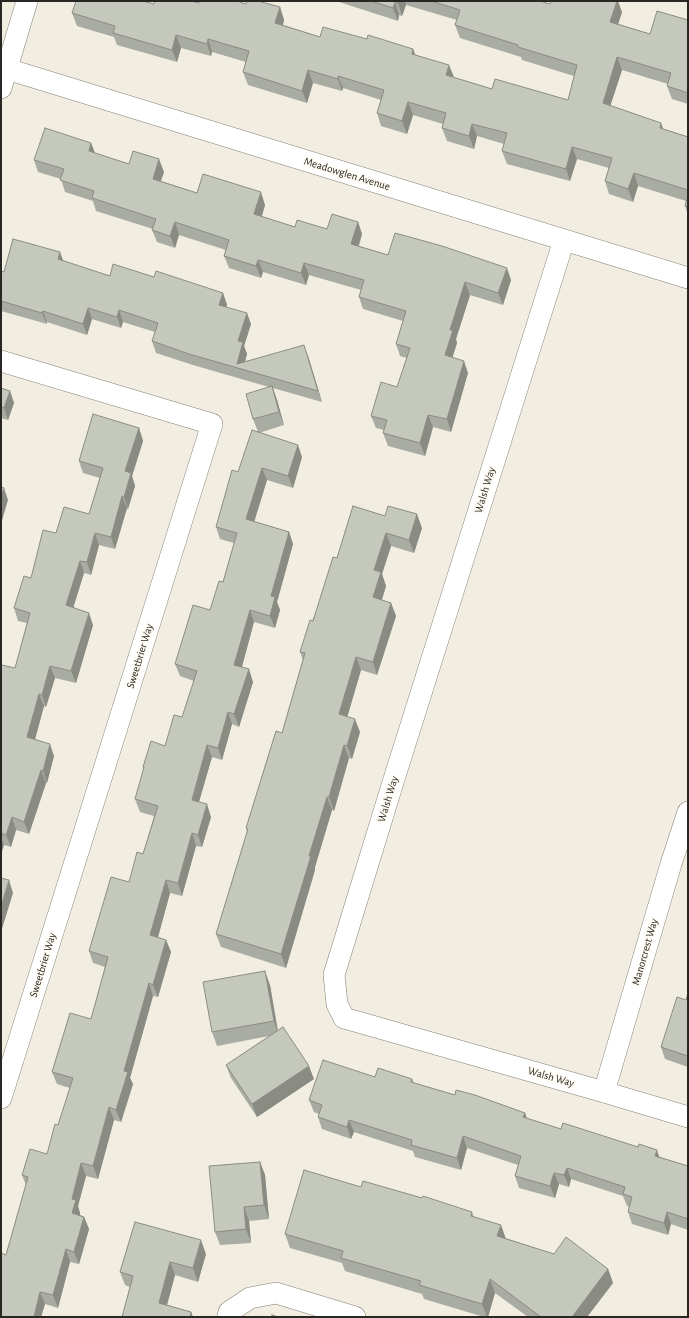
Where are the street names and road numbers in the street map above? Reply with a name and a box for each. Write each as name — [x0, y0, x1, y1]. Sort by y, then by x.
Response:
street label: Meadowglen Avenue — [302, 155, 392, 193]
street label: Walsh Way — [472, 465, 498, 515]
street label: Sweetbrier Way — [124, 622, 156, 690]
street label: Walsh Way — [375, 774, 401, 824]
street label: Manorcrest Way — [629, 917, 661, 987]
street label: Sweetbrier Way — [27, 931, 59, 999]
street label: Walsh Way — [526, 1064, 576, 1090]

